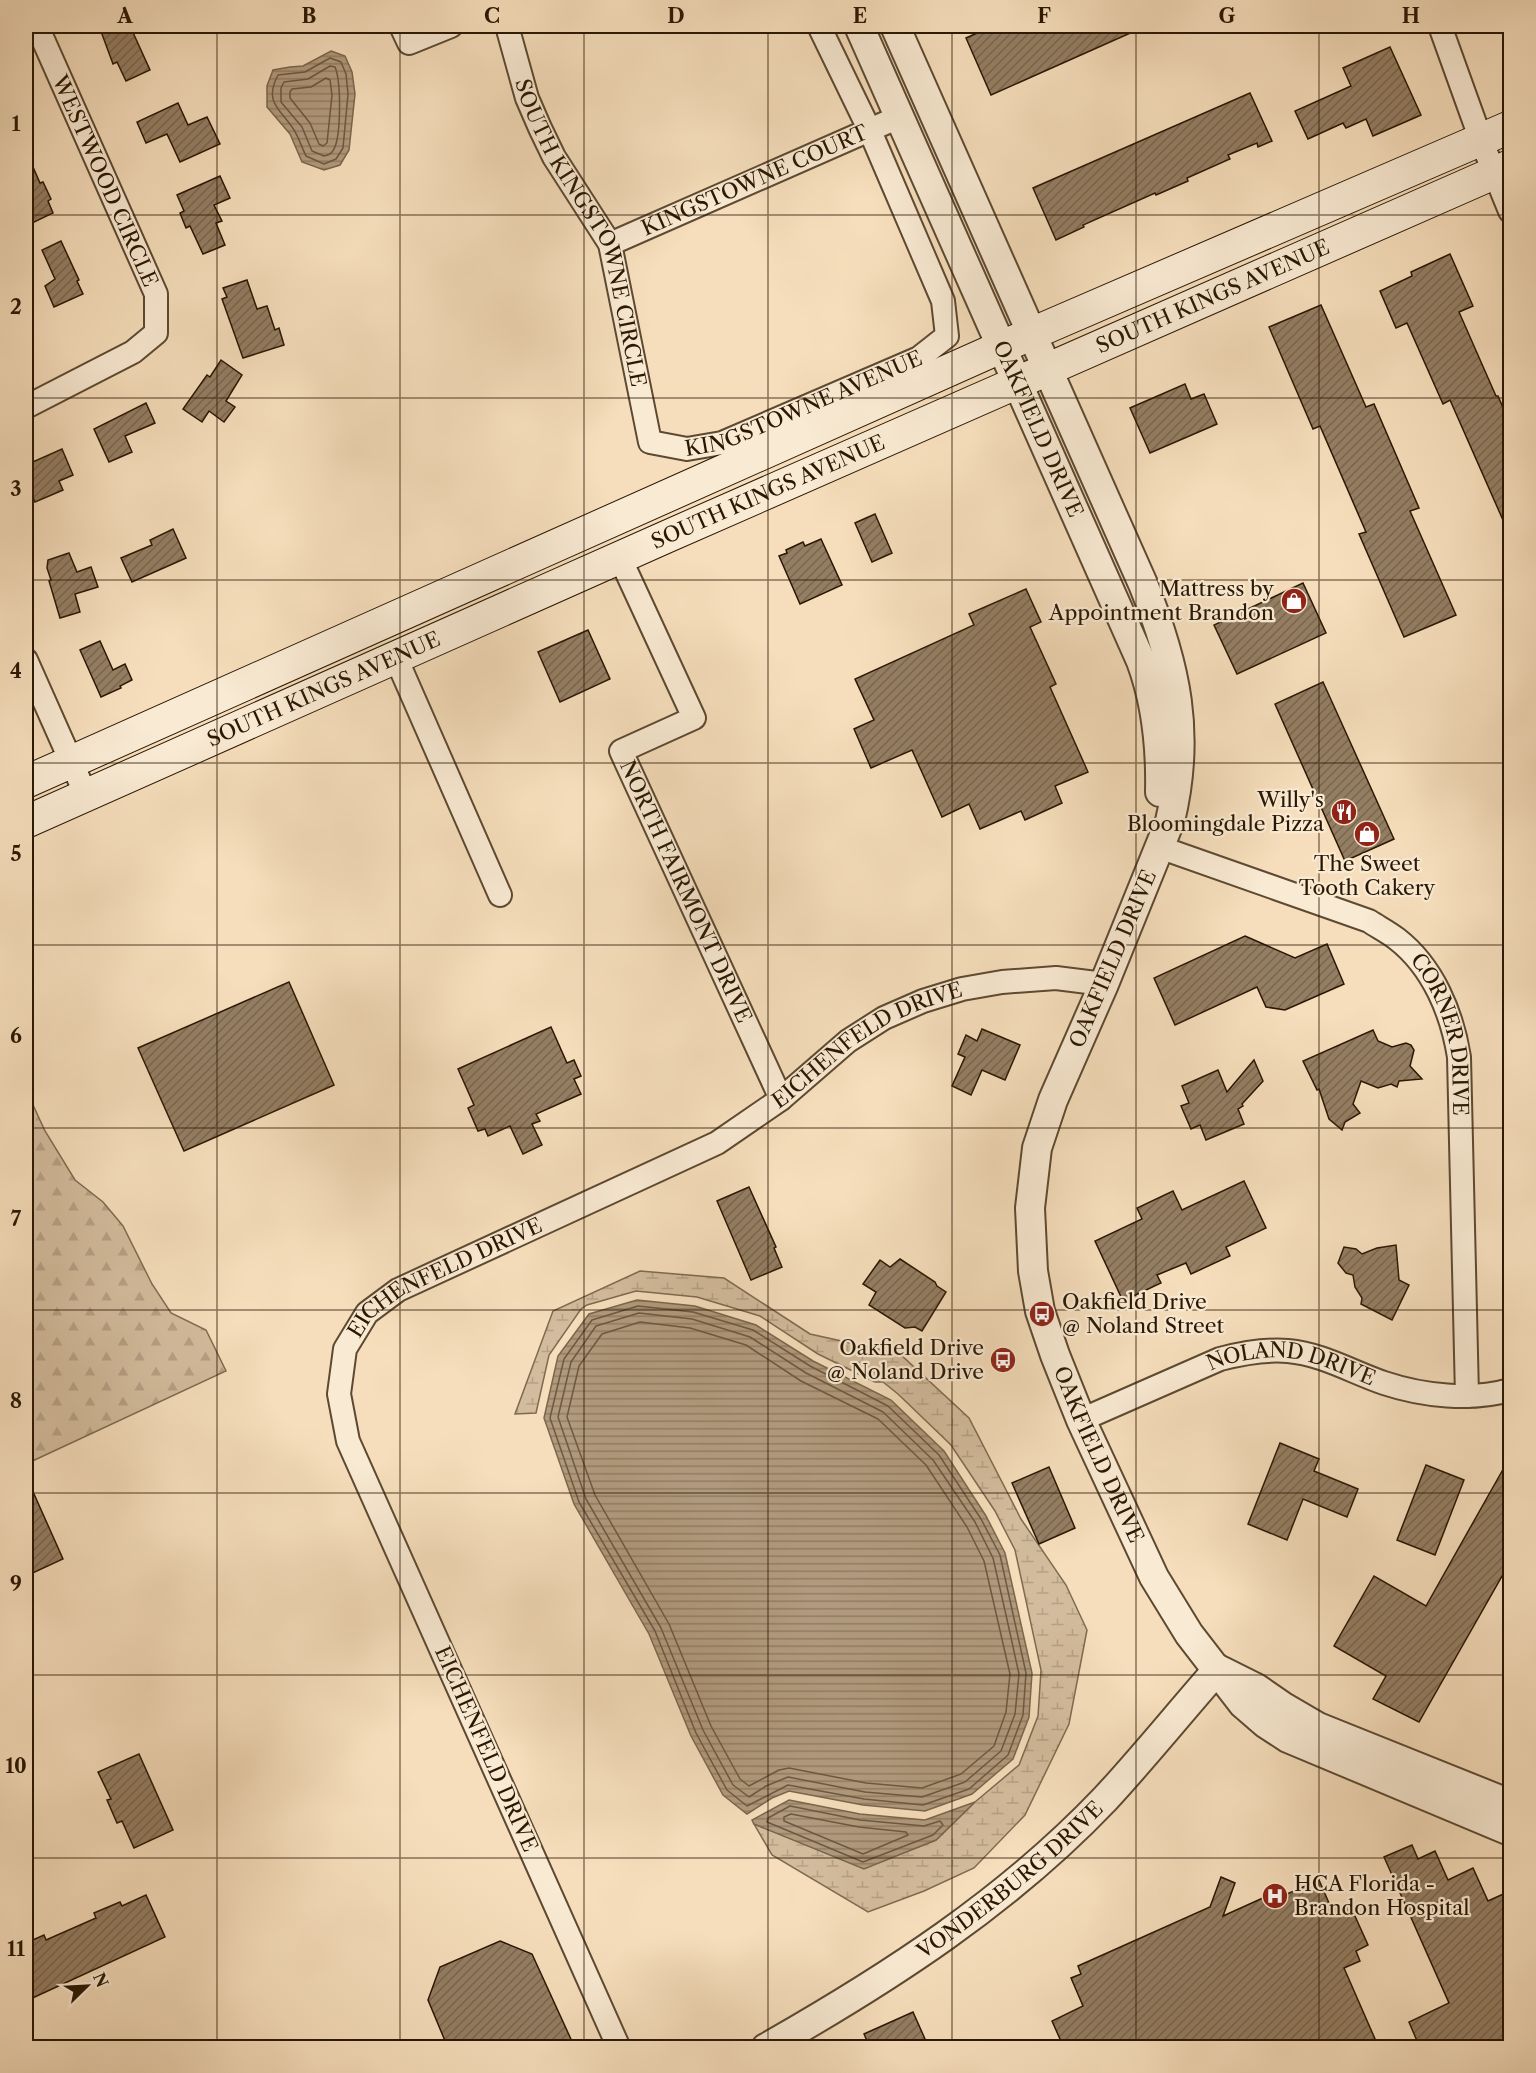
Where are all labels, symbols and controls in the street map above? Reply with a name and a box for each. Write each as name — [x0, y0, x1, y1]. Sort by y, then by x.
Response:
text: A — [116, 4, 133, 28]
text: B — [302, 4, 317, 28]
text: C — [484, 4, 500, 28]
text: D — [667, 4, 685, 28]
text: E — [853, 4, 867, 28]
text: F — [1037, 4, 1051, 28]
text: G — [1219, 4, 1236, 28]
text: H — [1402, 4, 1420, 28]
street label: WESTWOOD CIRCLE — [47, 70, 163, 291]
street label: SOUTH KINGSTOWNE CIRCLE — [510, 76, 652, 389]
text: 1 — [12, 112, 21, 136]
street label: KINGSTOWNE COURT — [638, 119, 872, 241]
street label: SOUTH KINGS AVENUE — [1092, 234, 1333, 358]
text: 2 — [10, 295, 22, 319]
street label: OAKFIELD DRIVE — [988, 337, 1089, 521]
street label: KINGSTOWNE AVENUE — [683, 345, 926, 461]
street label: SOUTH KINGS AVENUE — [647, 429, 888, 554]
text: 3 — [10, 477, 22, 501]
place label: Mattress by Appointment Brandon — [1048, 576, 1274, 625]
shop icon: Mattress by Appointment Brandon — [1279, 586, 1309, 616]
street label: SOUTH KINGS AVENUE — [203, 626, 444, 752]
text: 4 — [10, 659, 22, 683]
street label: NORTH FAIRMONT DRIVE — [615, 756, 757, 1026]
place label: Willy's Bloomingdale Pizza — [1127, 787, 1325, 836]
restaurant icon: Willy's Bloomingdale Pizza — [1329, 797, 1359, 827]
shop icon: The Sweet Tooth Cakery — [1352, 819, 1382, 849]
text: 5 — [10, 842, 22, 866]
place label: The Sweet Tooth Cakery — [1299, 851, 1436, 900]
street label: OAKFIELD DRIVE — [1064, 866, 1161, 1051]
street label: CORNER DRIVE — [1406, 948, 1473, 1116]
street label: EICHENFELD DRIVE — [767, 977, 965, 1113]
text: 6 — [10, 1024, 22, 1048]
text: 7 — [11, 1207, 22, 1231]
street label: EICHENFELD DRIVE — [342, 1212, 546, 1342]
place label: Oakfield Drive @ Noland Street — [1062, 1289, 1225, 1338]
bus stop icon: Oakfield Drive @ Noland Street — [1027, 1299, 1057, 1329]
place label: Oakfield Drive @ Noland Drive — [827, 1335, 984, 1384]
street label: NOLAND DRIVE — [1202, 1337, 1379, 1391]
bus stop icon: Oakfield Drive @ Noland Drive — [988, 1345, 1018, 1375]
street label: OAKFIELD DRIVE — [1049, 1362, 1149, 1547]
text: 8 — [10, 1389, 22, 1413]
text: 9 — [10, 1572, 22, 1596]
street label: EICHENFELD DRIVE — [430, 1642, 543, 1855]
text: 10 — [5, 1754, 27, 1778]
street label: VONDERBURG DRIVE — [911, 1796, 1108, 1964]
place label: HCA Florida - Brandon Hospital — [1294, 1871, 1470, 1920]
hospital icon: HCA Florida - Brandon Hospital — [1260, 1881, 1290, 1911]
text: 11 — [7, 1937, 25, 1961]
north arrow — [57, 1956, 117, 2016]
text: N — [89, 1969, 113, 1990]

